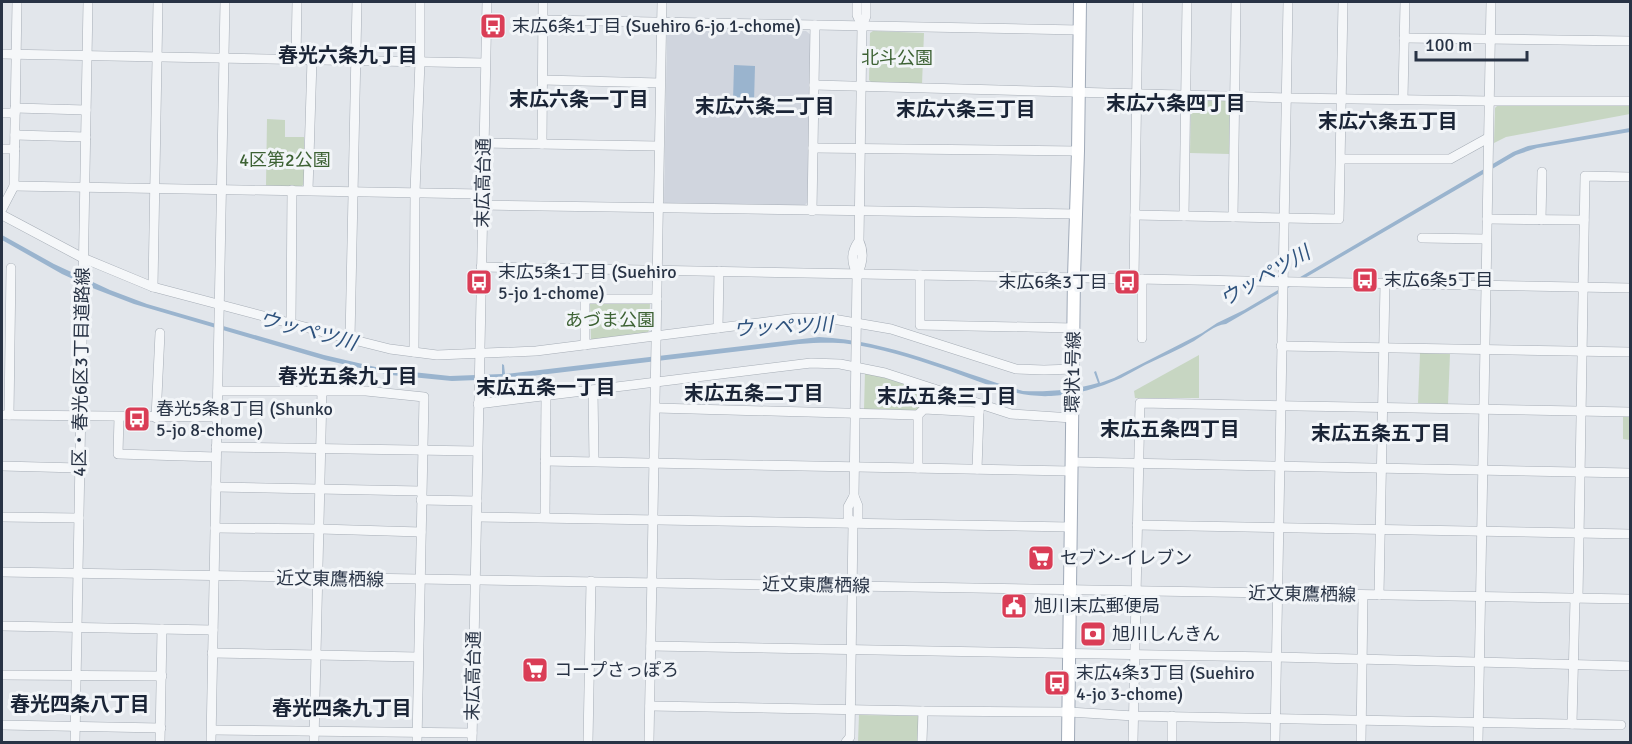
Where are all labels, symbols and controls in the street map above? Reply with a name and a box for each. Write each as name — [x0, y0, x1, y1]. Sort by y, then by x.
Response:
bus stop icon: 末広6条1丁目 (Suehiro 6-jo 1-chome) — [478, 11, 508, 41]
place label: 末広6条1丁目 (Suehiro 6-jo 1-chome) — [512, 15, 801, 37]
scale bar — [1416, 24, 1527, 62]
text: 100 m — [1425, 34, 1472, 56]
district label: 春光六条九丁目 — [278, 43, 418, 68]
park label: 北斗公園 — [861, 47, 933, 69]
district label: 末広六条一丁目 — [509, 87, 649, 112]
district label: 末広六条四丁目 — [1106, 91, 1246, 116]
district label: 末広六条二丁目 — [695, 94, 835, 119]
district label: 末広六条三丁目 — [896, 97, 1036, 122]
district label: 末広六条五丁目 — [1318, 109, 1458, 134]
street label: 末広高台通 — [471, 138, 495, 228]
park label: 4区第2公園 — [239, 149, 331, 171]
water label: ウッペツ川 — [1215, 239, 1316, 312]
place label: 末広5条1丁目 (Suehiro 5-jo 1-chome) — [498, 261, 677, 304]
bus stop icon: 末広6条5丁目 — [1350, 265, 1380, 295]
street label: 4区・春光6区3丁目道路線 — [68, 267, 94, 477]
bus stop icon: 末広5条1丁目 (Suehiro 5-jo 1-chome) — [464, 267, 494, 297]
bus stop icon: 末広6条3丁目 — [1112, 267, 1142, 297]
place label: 末広6条5丁目 — [1384, 269, 1493, 291]
place label: 末広6条3丁目 — [999, 271, 1108, 293]
water label: ウッペツ川 — [256, 306, 361, 357]
park label: あづま公園 — [565, 309, 655, 331]
water label: ウッペツ川 — [732, 312, 836, 342]
street label: 環状1号線 — [1061, 331, 1085, 413]
district label: 春光五条九丁目 — [278, 364, 418, 389]
district label: 末広五条一丁目 — [476, 375, 616, 400]
district label: 末広五条二丁目 — [684, 381, 824, 406]
district label: 末広五条三丁目 — [877, 384, 1017, 409]
place label: 春光5条8丁目 (Shunko 5-jo 8-chome) — [156, 398, 333, 441]
bus stop icon: 春光5条8丁目 (Shunko 5-jo 8-chome) — [122, 404, 152, 434]
district label: 末広五条四丁目 — [1100, 417, 1240, 442]
district label: 末広五条五丁目 — [1311, 421, 1451, 446]
supermarket icon: セブン-イレブン — [1026, 543, 1056, 573]
place label: セブン-イレブン — [1060, 547, 1192, 569]
street label: 近文東鷹栖線 — [276, 567, 384, 591]
street label: 近文東鷹栖線 — [762, 573, 870, 597]
street label: 近文東鷹栖線 — [1248, 582, 1356, 606]
public building icon: 旭川末広郵便局 — [999, 591, 1029, 621]
place label: 旭川末広郵便局 — [1034, 595, 1160, 617]
bank icon: 旭川しんきん — [1078, 619, 1108, 649]
place label: 旭川しんきん — [1112, 623, 1220, 645]
street label: 末広高台通 — [461, 631, 485, 721]
supermarket icon: コープさっぽろ — [520, 655, 550, 685]
place label: コープさっぽろ — [554, 659, 679, 681]
place label: 末広4条3丁目 (Suehiro 4-jo 3-chome) — [1076, 662, 1255, 705]
bus stop icon: 末広4条3丁目 (Suehiro 4-jo 3-chome) — [1042, 668, 1072, 698]
district label: 春光四条八丁目 — [10, 692, 150, 717]
district label: 春光四条九丁目 — [272, 696, 412, 721]

